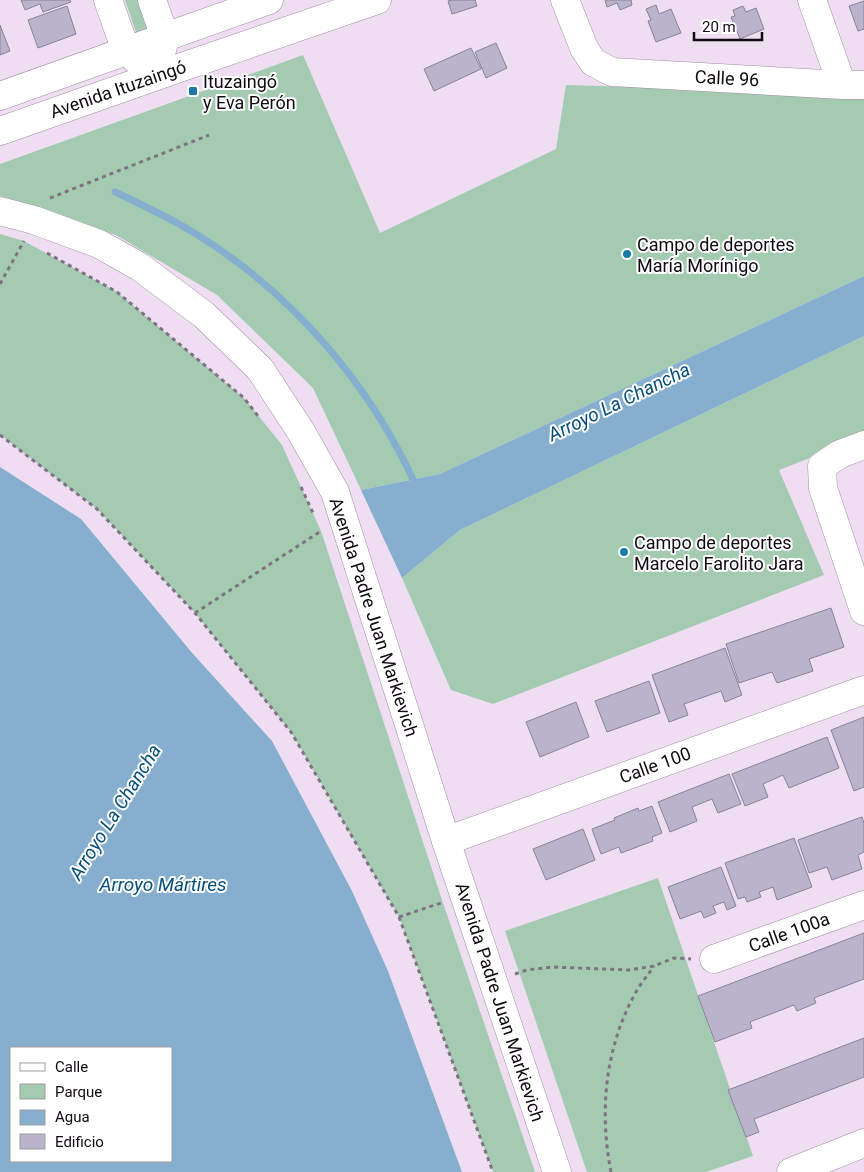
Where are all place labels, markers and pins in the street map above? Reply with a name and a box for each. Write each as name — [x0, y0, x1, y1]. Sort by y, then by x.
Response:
place label: Ituzaingó y Eva Perón — [203, 71, 296, 113]
marker: Ituzaingó y Eva Perón — [187, 85, 199, 97]
place label: Campo de deportes María Morínigo — [637, 234, 795, 276]
marker: Campo de deportes María Morínigo — [621, 248, 633, 260]
place label: Campo de deportes Marcelo Farolito Jara — [634, 532, 804, 574]
marker: Campo de deportes Marcelo Farolito Jara — [618, 546, 630, 558]

